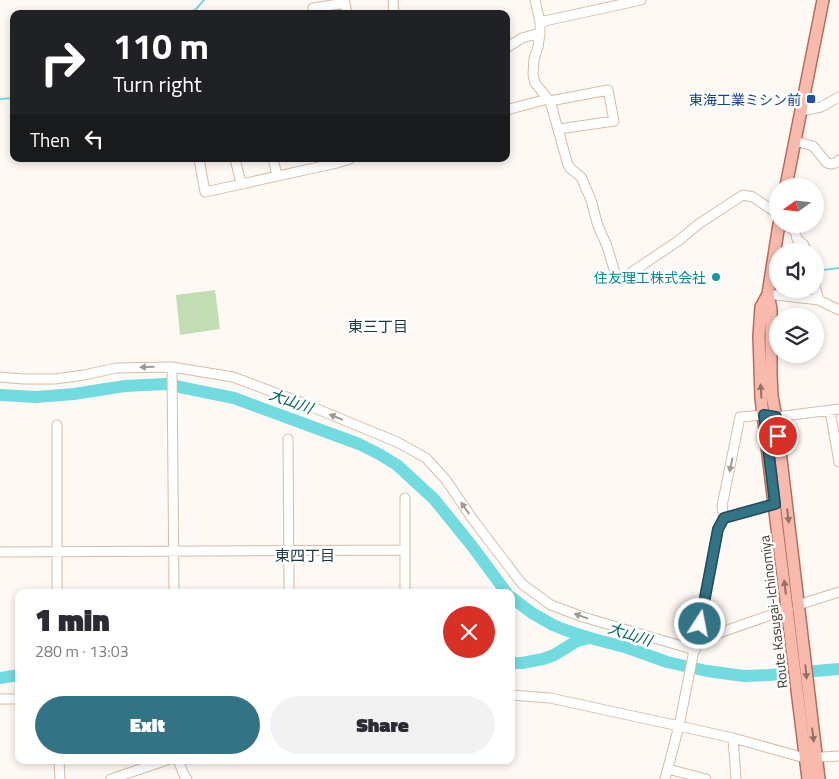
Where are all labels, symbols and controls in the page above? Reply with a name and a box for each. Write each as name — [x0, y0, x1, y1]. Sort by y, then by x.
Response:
text: 110 m — [113, 19, 209, 73]
icon: right — [30, 30, 95, 95]
text: Turn right — [113, 67, 202, 101]
place label: 東海工業ミシン前 — [689, 89, 801, 110]
marker: 東海工業ミシン前 — [805, 93, 817, 105]
text: Then — [30, 125, 70, 154]
icon: left — [80, 125, 108, 153]
north arrow — [769, 178, 824, 232]
map controls — [769, 178, 824, 363]
button: sound — [769, 243, 824, 298]
place label: 住友理工株式会社 — [594, 267, 706, 288]
marker: 住友理工株式会社 — [710, 271, 722, 283]
button: layers — [769, 308, 824, 363]
district label: 東三丁目 — [348, 315, 408, 338]
one-way arrow — [139, 363, 155, 371]
water label: 大山川 — [266, 382, 318, 420]
one-way arrow — [757, 383, 765, 399]
one-way arrow — [329, 413, 343, 421]
pin — [757, 415, 799, 457]
icon: arrive — [764, 422, 792, 450]
one-way arrow — [726, 457, 734, 473]
one-way arrow — [460, 501, 470, 515]
one-way arrow — [784, 508, 792, 524]
street label: Route Kasugai-Ichinomiya — [753, 534, 793, 690]
district label: 東四丁目 — [275, 544, 335, 567]
one-way arrow — [781, 579, 789, 595]
text: 1 min — [35, 597, 110, 643]
position arrow — [673, 597, 725, 649]
button: close — [443, 606, 495, 658]
one-way arrow — [573, 612, 588, 619]
water label: 大山川 — [605, 616, 657, 653]
text: 280 m · 13:03 — [35, 639, 129, 663]
one-way arrow — [802, 664, 810, 680]
button: Exit — [35, 696, 260, 754]
button: Share — [270, 696, 495, 754]
one-way arrow — [809, 728, 817, 744]

